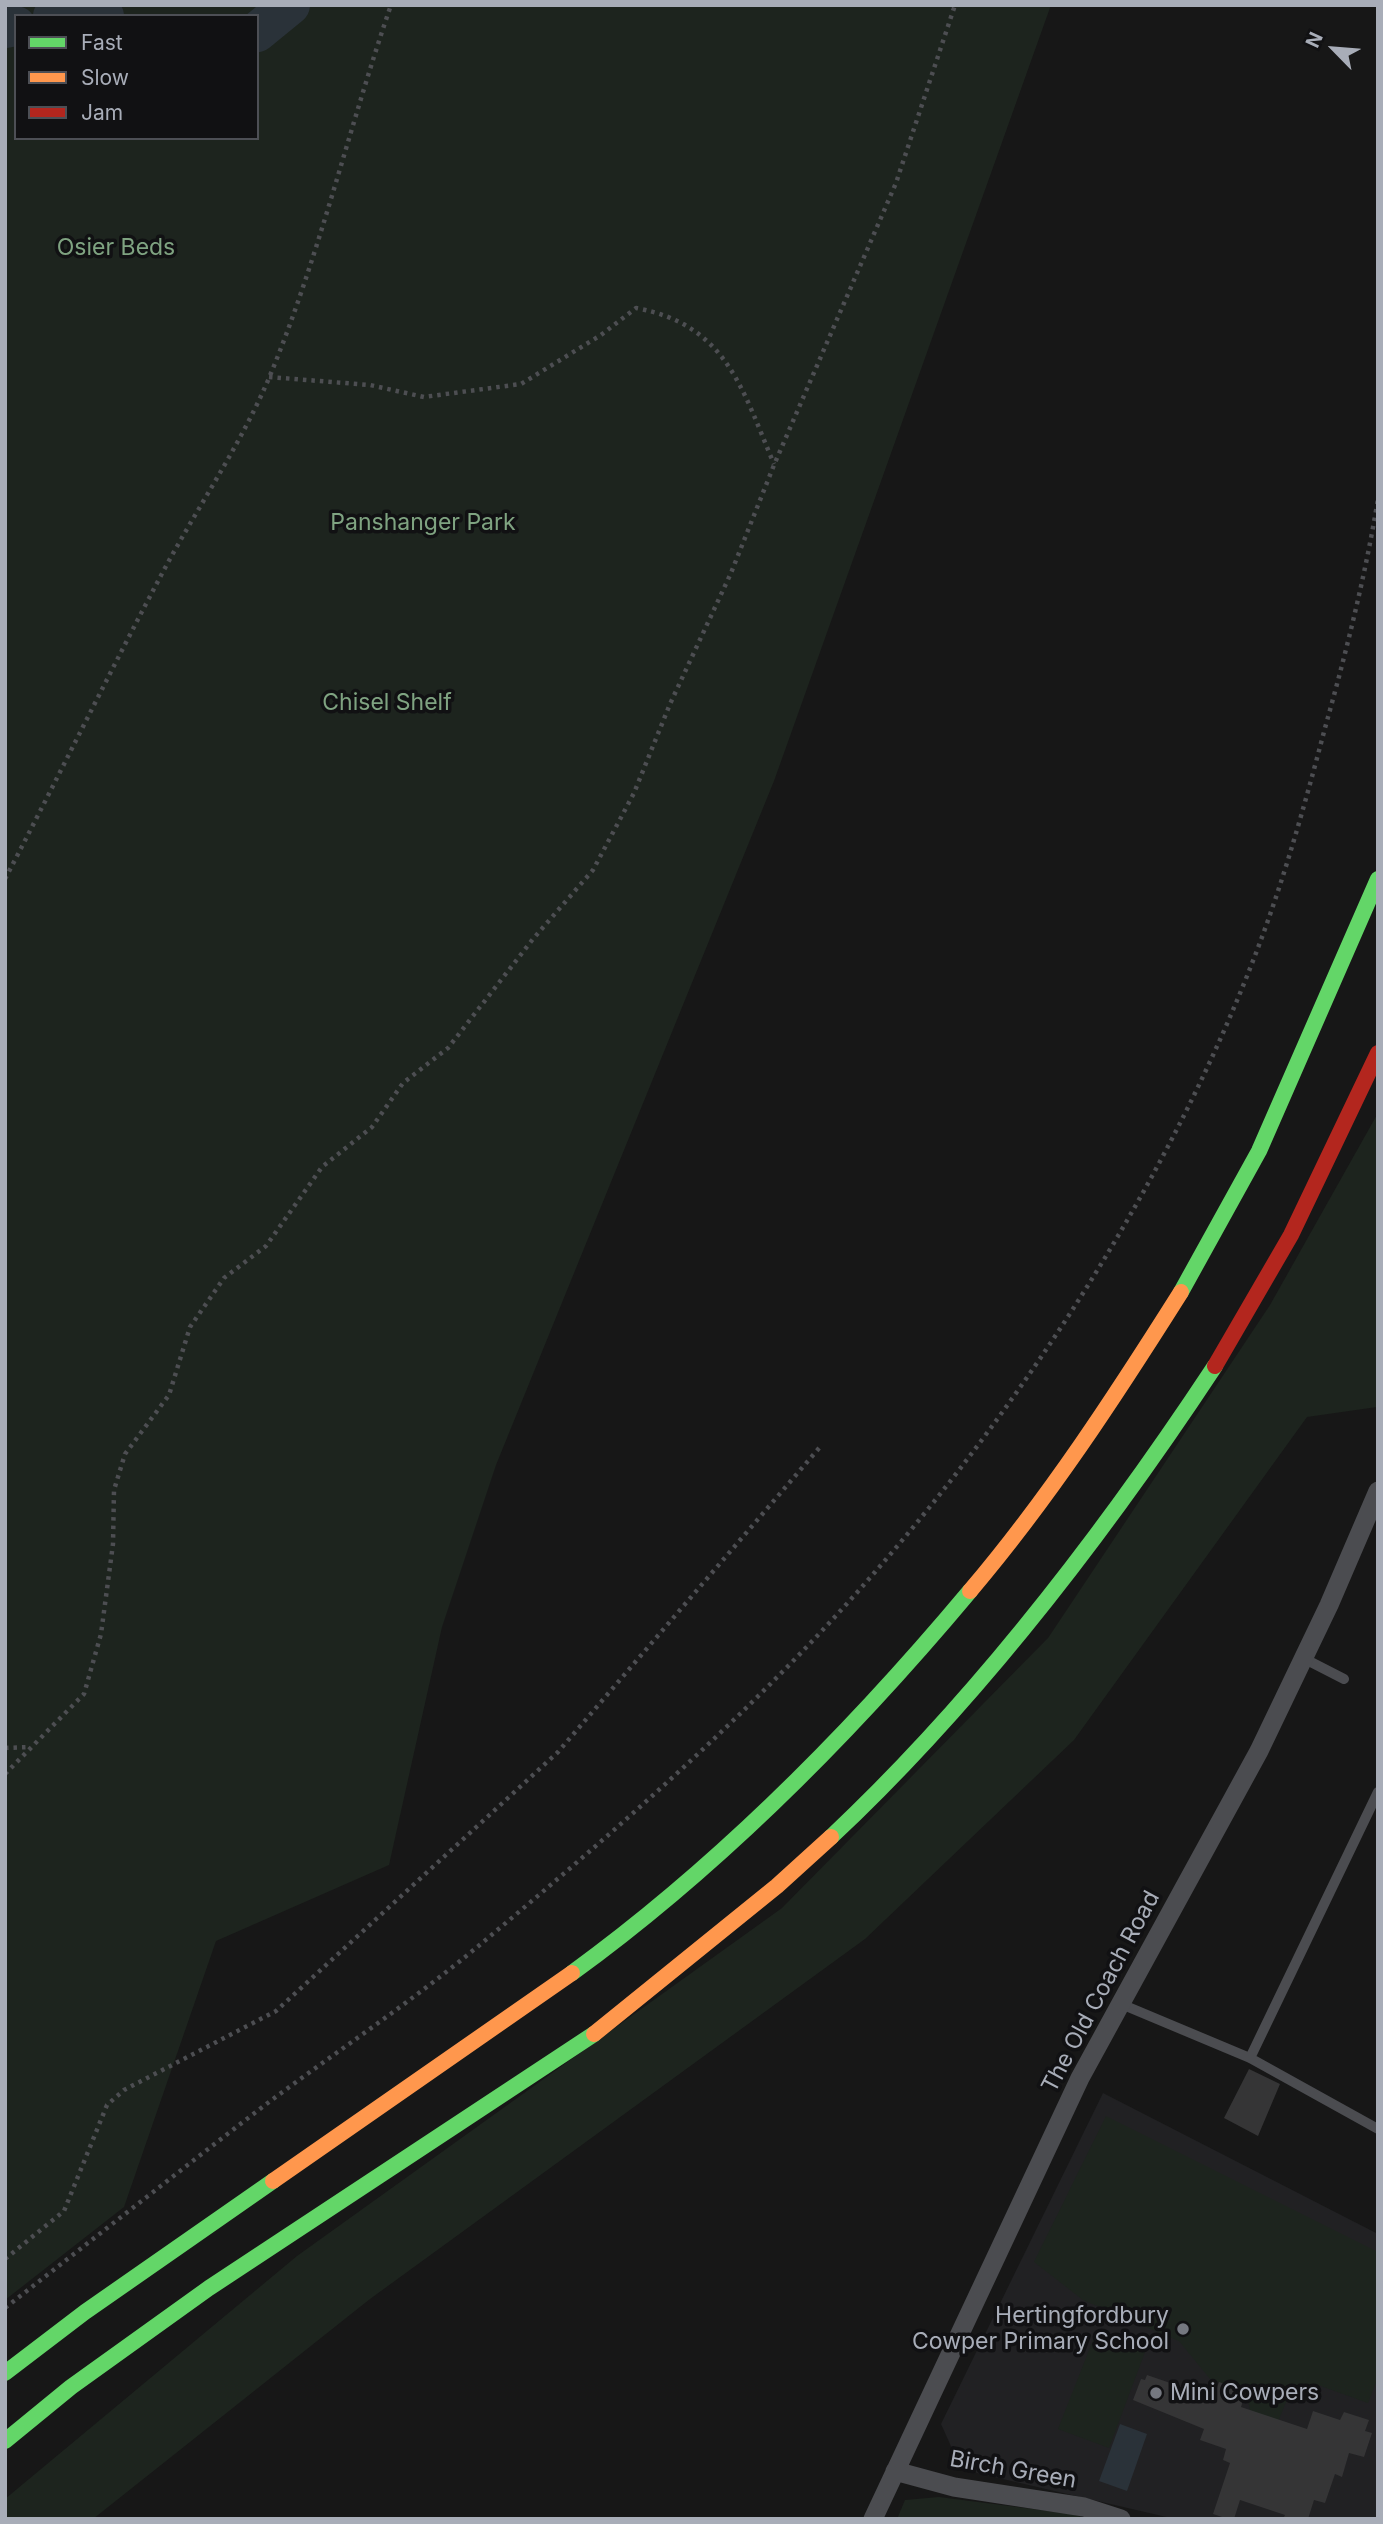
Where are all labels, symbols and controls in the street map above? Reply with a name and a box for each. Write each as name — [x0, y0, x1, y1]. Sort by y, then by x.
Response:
legend — [14, 14, 259, 140]
north arrow — [1299, 14, 1369, 84]
text: N — [1301, 28, 1328, 51]
text: Fast — [81, 30, 123, 55]
text: Slow — [81, 65, 129, 90]
text: Jam — [81, 100, 123, 125]
park label: Osier Beds — [57, 234, 175, 262]
park label: Panshanger Park — [330, 509, 516, 537]
park label: Chisel Shelf — [322, 689, 452, 717]
street label: The Old Coach Road — [1036, 1886, 1166, 2098]
place label: Hertingfordbury Cowper Primary School — [912, 2302, 1169, 2356]
marker: Hertingfordbury Cowper Primary School — [1175, 2321, 1191, 2337]
place label: Mini Cowpers — [1170, 2379, 1319, 2407]
marker: Mini Cowpers — [1148, 2385, 1164, 2401]
street label: Birch Green — [948, 2445, 1078, 2495]

